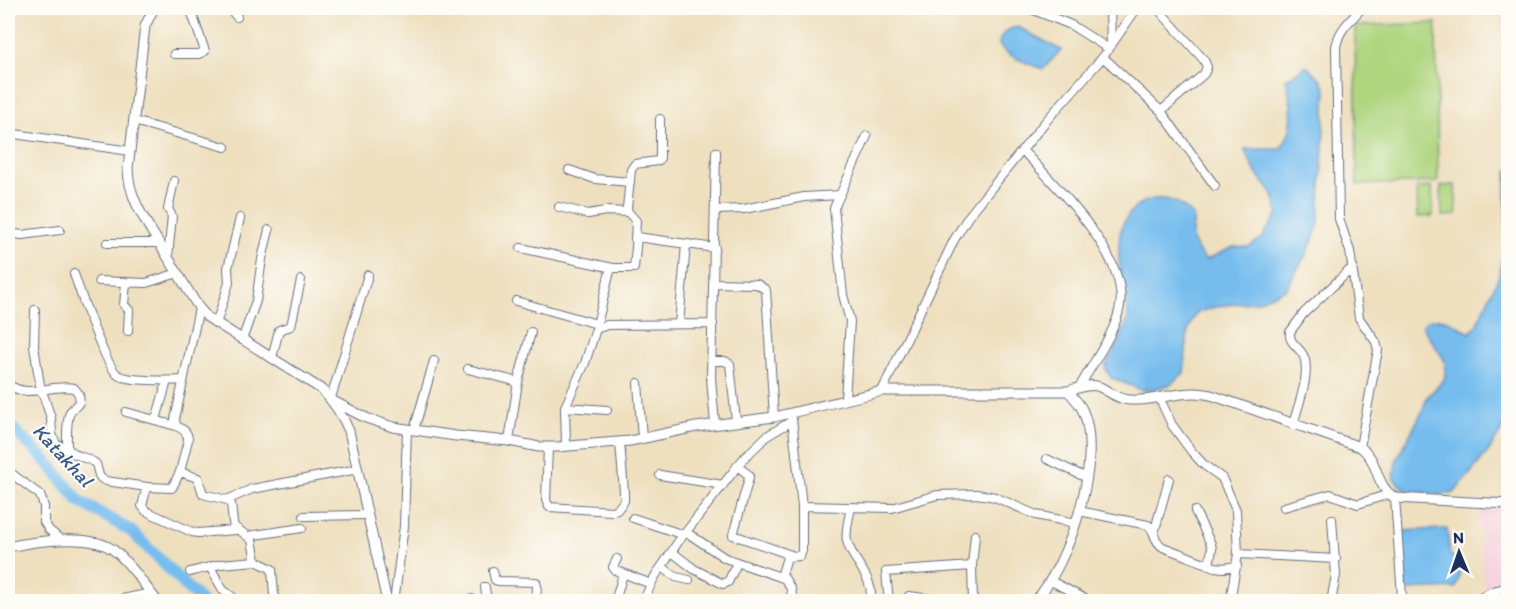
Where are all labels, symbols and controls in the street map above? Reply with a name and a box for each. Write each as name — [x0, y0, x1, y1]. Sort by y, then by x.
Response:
water label: Katakhal — [28, 419, 99, 492]
north arrow — [1429, 522, 1489, 582]
text: N — [1453, 528, 1464, 547]

